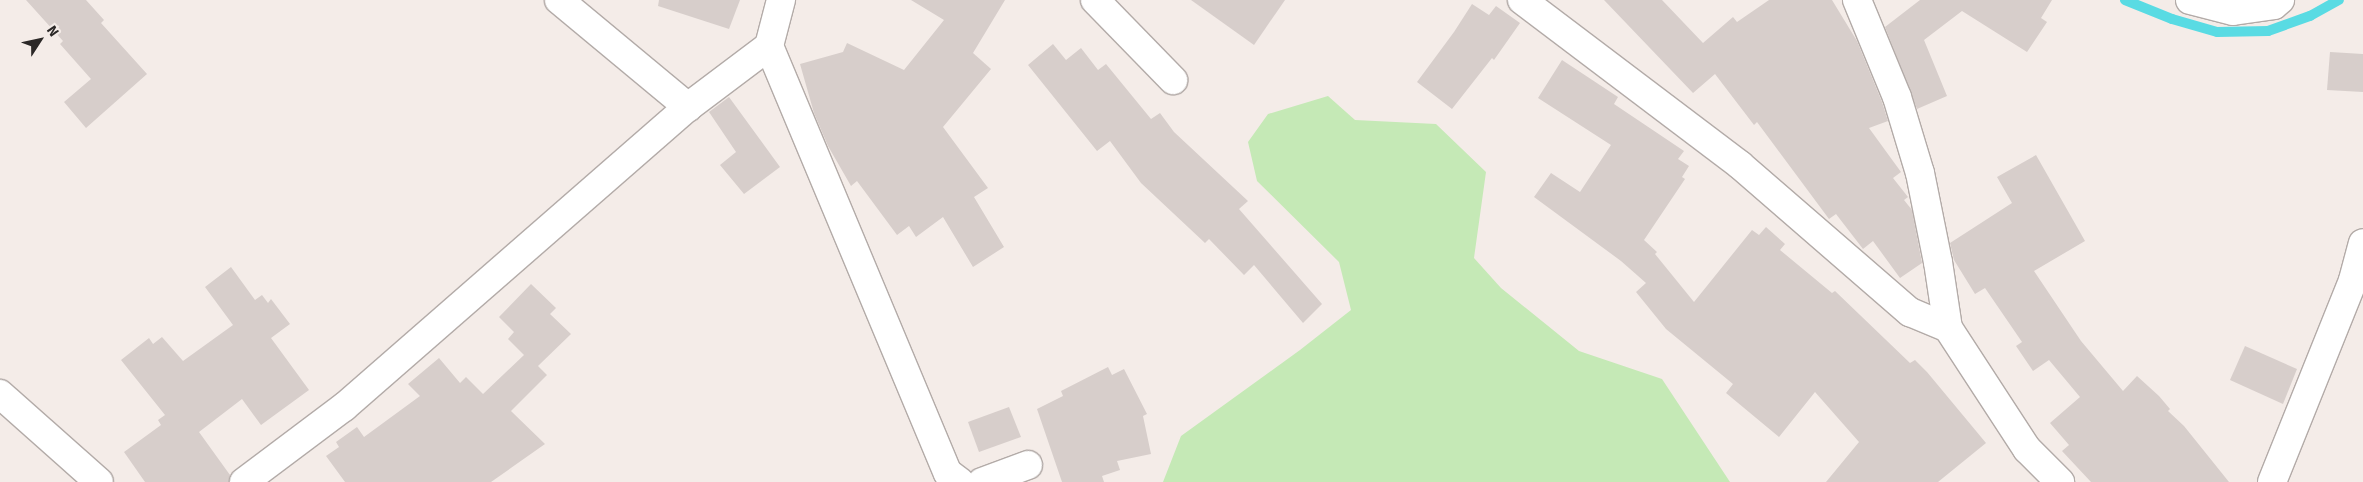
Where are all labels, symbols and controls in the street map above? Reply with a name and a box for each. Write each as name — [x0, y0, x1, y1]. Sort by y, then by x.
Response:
north arrow — [15, 15, 65, 65]
text: N — [43, 22, 62, 40]

